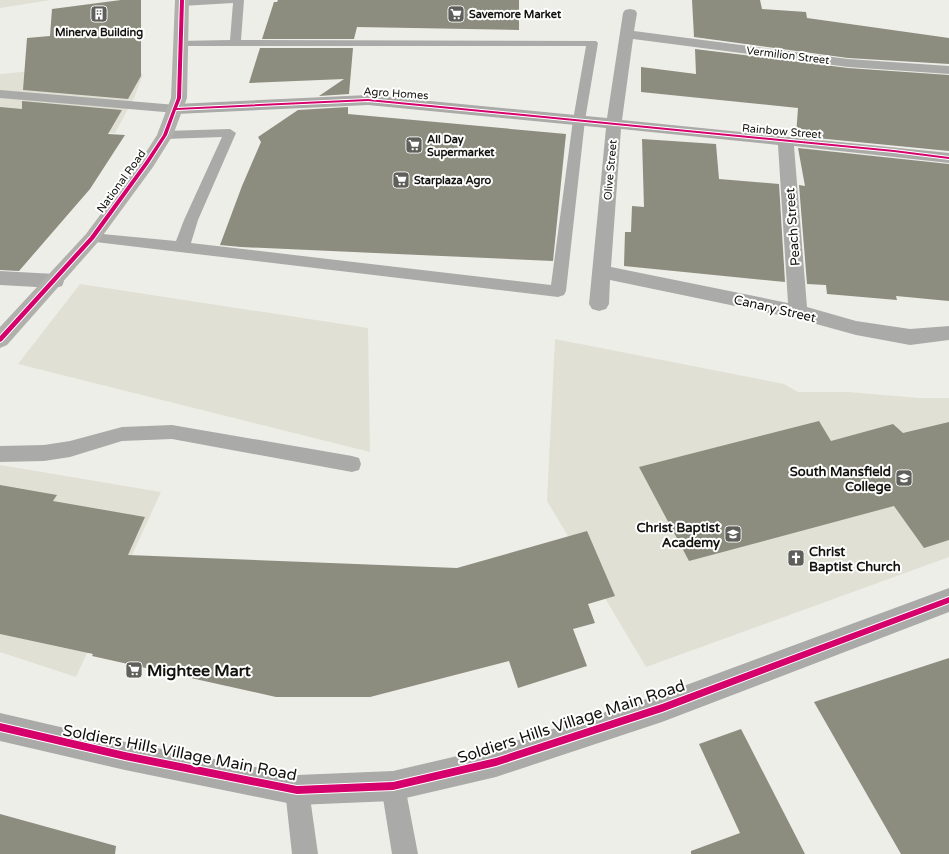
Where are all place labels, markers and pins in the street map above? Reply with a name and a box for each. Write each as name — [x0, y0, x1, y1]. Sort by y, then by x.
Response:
building icon: Minerva Building — [89, 4, 109, 24]
supermarket icon: Savemore Market — [446, 4, 466, 24]
place label: Savemore Market — [469, 8, 562, 21]
place label: Minerva Building — [55, 26, 143, 40]
place label: All Day Supermarket — [427, 133, 495, 160]
supermarket icon: All Day Supermarket — [404, 135, 424, 155]
supermarket icon: Starplaza Agro — [391, 170, 411, 190]
place label: Starplaza Agro — [414, 174, 492, 188]
place label: South Mansfield College — [790, 464, 892, 495]
school or university icon: South Mansfield College — [894, 468, 914, 488]
place label: Christ Baptist Academy — [636, 520, 720, 551]
school or university icon: Christ Baptist Academy — [723, 524, 743, 544]
place label: Christ Baptist Church — [809, 544, 901, 575]
church icon: Christ Baptist Church — [786, 548, 806, 568]
supermarket icon: Mightee Mart — [124, 660, 144, 680]
place label: Mightee Mart — [147, 661, 252, 681]

